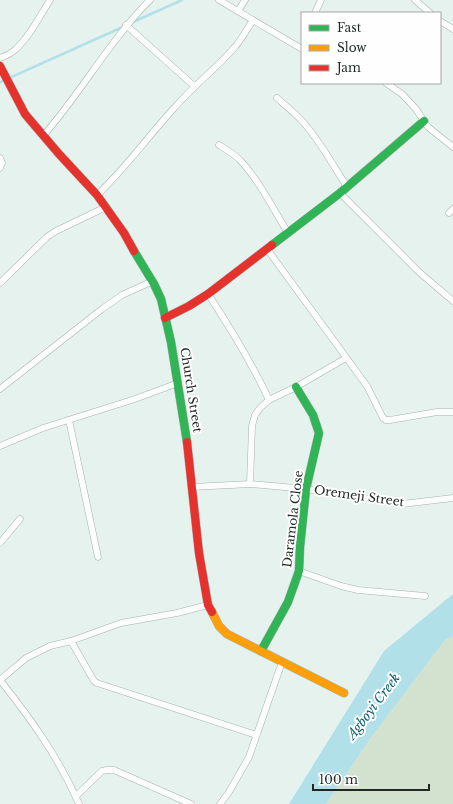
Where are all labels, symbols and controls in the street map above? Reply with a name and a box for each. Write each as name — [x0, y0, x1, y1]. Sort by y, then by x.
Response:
legend — [301, 12, 441, 84]
text: Fast — [337, 20, 362, 35]
text: Slow — [337, 40, 367, 55]
text: Jam — [335, 60, 361, 75]
street label: Church Street — [177, 346, 206, 434]
street label: Daramola Close — [279, 469, 306, 568]
street label: Oremeji Street — [313, 482, 406, 509]
water label: Agboyi Creek — [342, 670, 404, 744]
scale bar — [313, 766, 429, 792]
text: 100 m — [319, 772, 358, 787]

